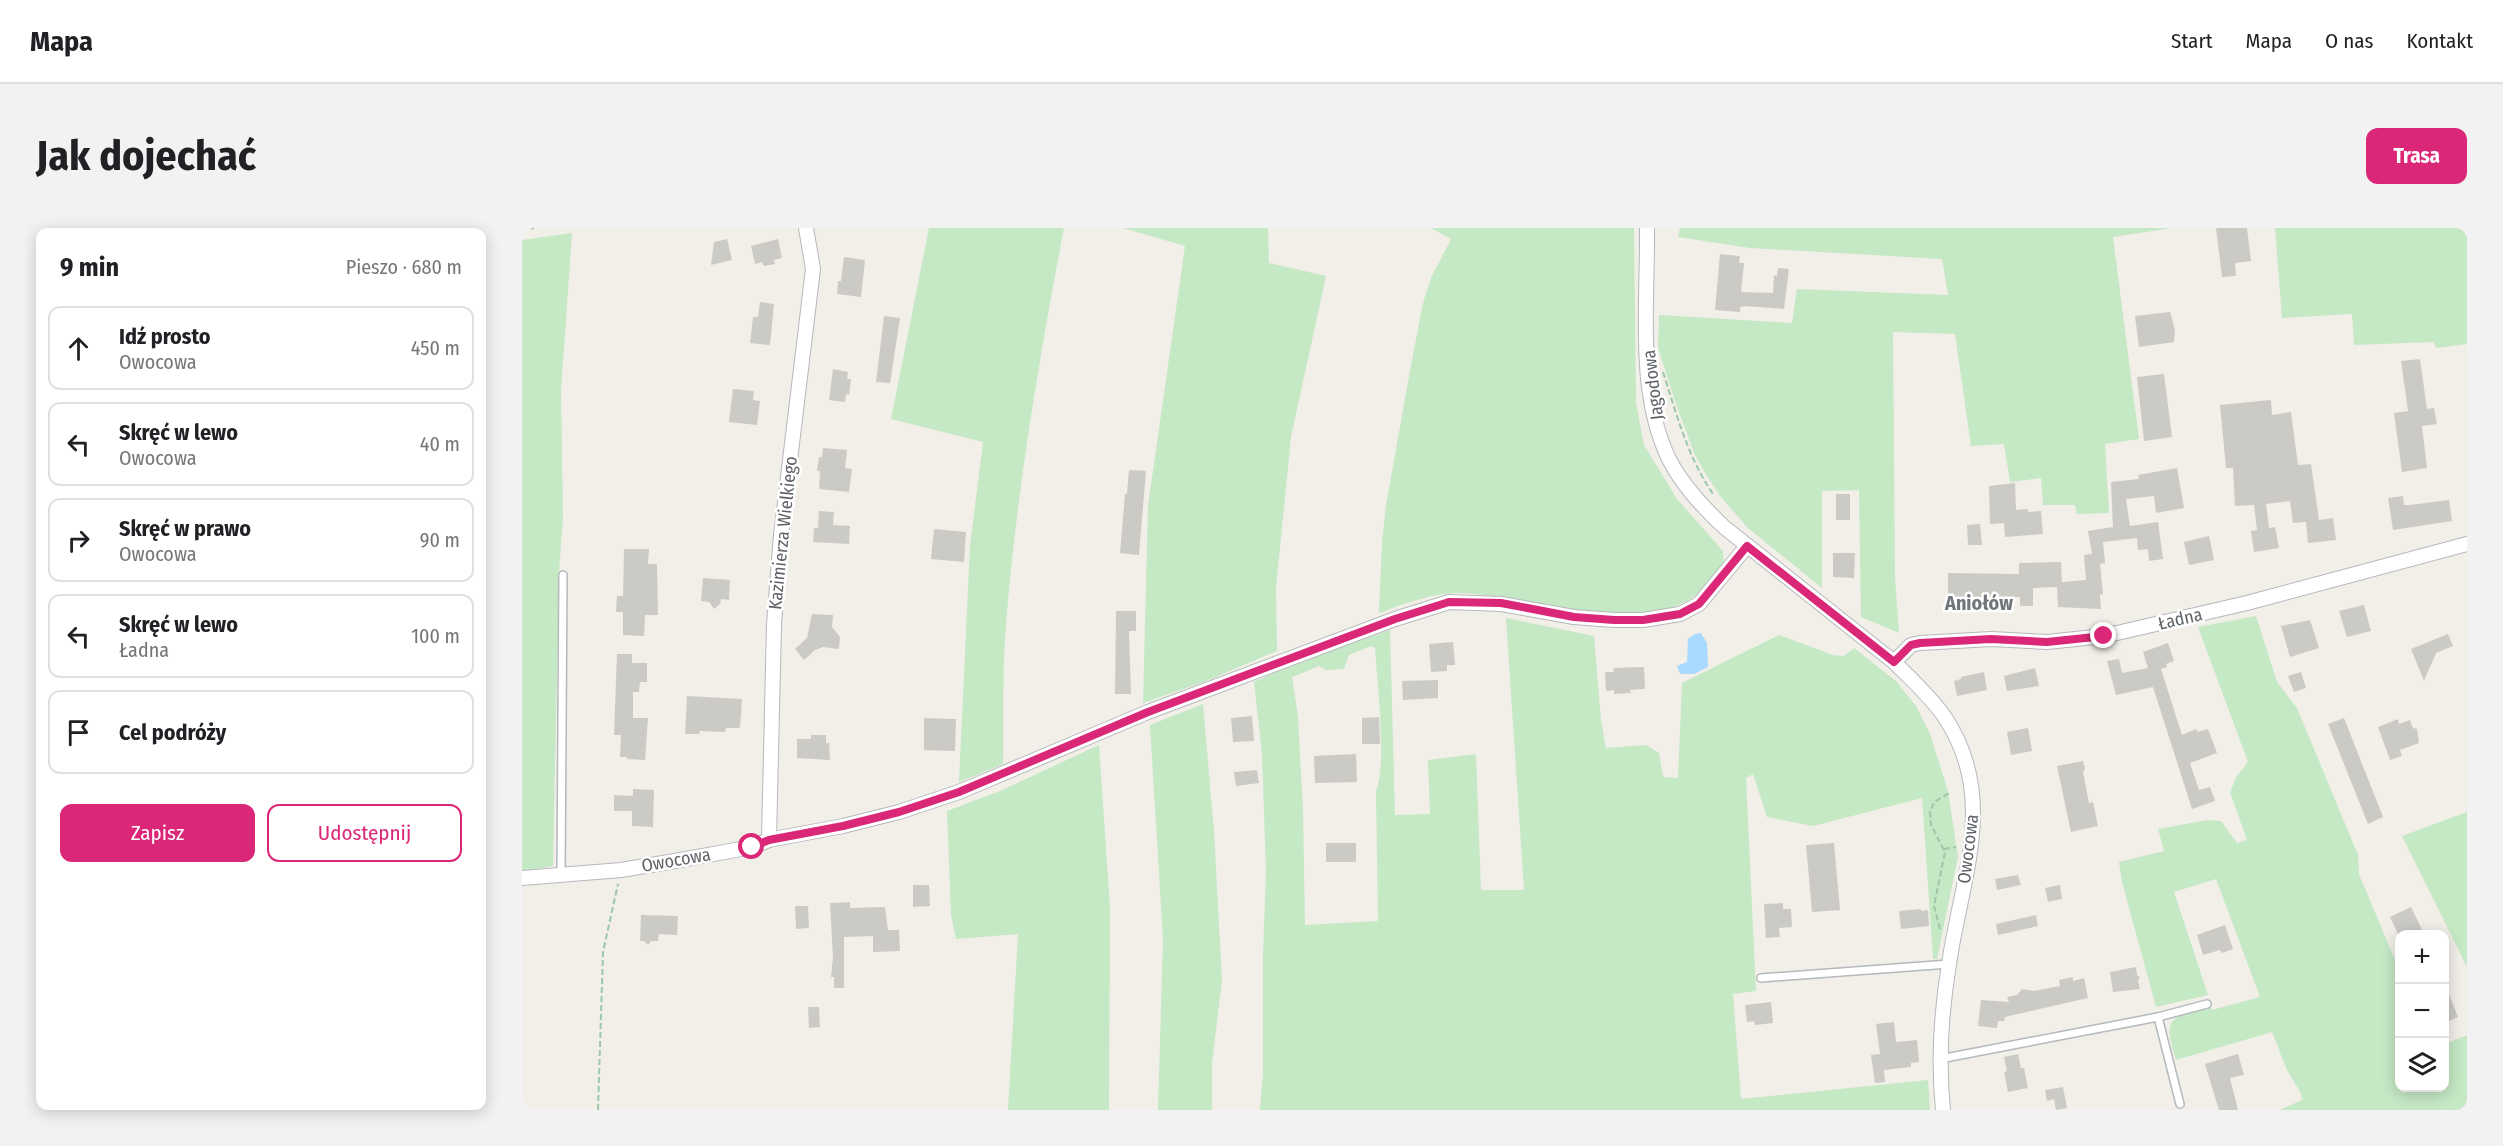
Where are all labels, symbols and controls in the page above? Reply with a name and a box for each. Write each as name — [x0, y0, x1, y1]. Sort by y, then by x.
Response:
text: Mapa — [30, 25, 93, 58]
text: Start — [2171, 28, 2213, 54]
text: Mapa — [2246, 28, 2292, 54]
text: O nas — [2325, 28, 2373, 54]
text: Kontakt — [2406, 28, 2473, 54]
button: Trasa — [2366, 128, 2467, 184]
text: Jak dojechać — [36, 131, 256, 181]
text: 9 min — [60, 252, 119, 283]
text: Pieszo · 680 m — [346, 255, 462, 279]
text: Idź prosto — [119, 323, 211, 350]
icon: ahead — [62, 332, 95, 365]
text: 450 m — [411, 336, 460, 360]
street label: Jagodowa — [1638, 348, 1668, 421]
text: Owocowa — [119, 350, 197, 374]
text: Skręć w lewo — [119, 419, 238, 446]
icon: left — [62, 428, 95, 461]
text: 40 m — [420, 432, 460, 456]
text: Owocowa — [119, 446, 197, 470]
street label: Kazimierza Wielkiego — [764, 455, 802, 611]
text: Skręć w prawo — [119, 515, 251, 542]
icon: right — [62, 524, 95, 557]
text: 90 m — [420, 528, 460, 552]
text: Owocowa — [119, 542, 197, 566]
district label: Aniołów — [1944, 591, 2013, 615]
street label: Ładna — [2156, 603, 2205, 635]
text: Skręć w lewo — [119, 611, 238, 638]
icon: left — [62, 620, 95, 653]
route end — [2090, 622, 2116, 648]
text: 100 m — [411, 624, 460, 648]
text: Ładna — [119, 638, 169, 662]
icon: arrive — [62, 716, 95, 749]
text: Cel podróży — [119, 719, 226, 746]
button: Zapisz — [60, 804, 255, 862]
button: Udostępnij — [267, 804, 462, 862]
street label: Owocowa — [1953, 813, 1983, 885]
route start — [738, 833, 764, 859]
street label: Owocowa — [640, 843, 712, 877]
map controls — [2395, 930, 2449, 1092]
button: + — [2395, 930, 2449, 984]
button: − — [2395, 984, 2449, 1038]
button: layers — [2395, 1038, 2449, 1092]

